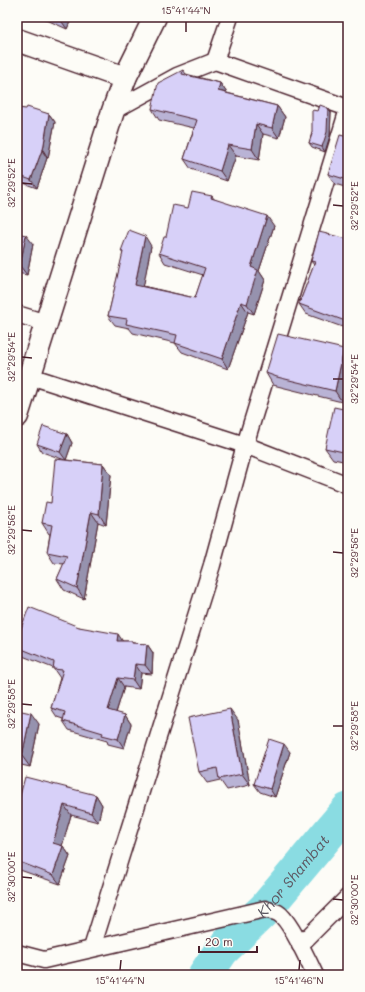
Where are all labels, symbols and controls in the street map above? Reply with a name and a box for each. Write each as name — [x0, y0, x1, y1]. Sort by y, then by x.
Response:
text: 15°41'44"N — [161, 3, 211, 17]
text: 32°29'52"E — [4, 158, 18, 208]
text: 32°29'52"E — [347, 181, 361, 231]
text: 32°29'54"E — [4, 332, 18, 382]
text: 32°29'54"E — [347, 354, 361, 404]
text: 32°29'56"E — [4, 505, 18, 555]
text: 32°29'56"E — [347, 528, 361, 578]
text: 32°29'58"E — [4, 679, 18, 729]
text: 32°29'58"E — [347, 701, 361, 751]
water label: Khor Shambat — [252, 830, 333, 922]
text: 32°30'00"E — [4, 851, 18, 903]
text: 32°30'00"E — [347, 874, 361, 926]
scale bar — [199, 928, 257, 954]
text: 20 m — [205, 933, 233, 949]
text: 15°41'44"N — [95, 973, 145, 987]
text: 15°41'46"N — [274, 973, 324, 987]

